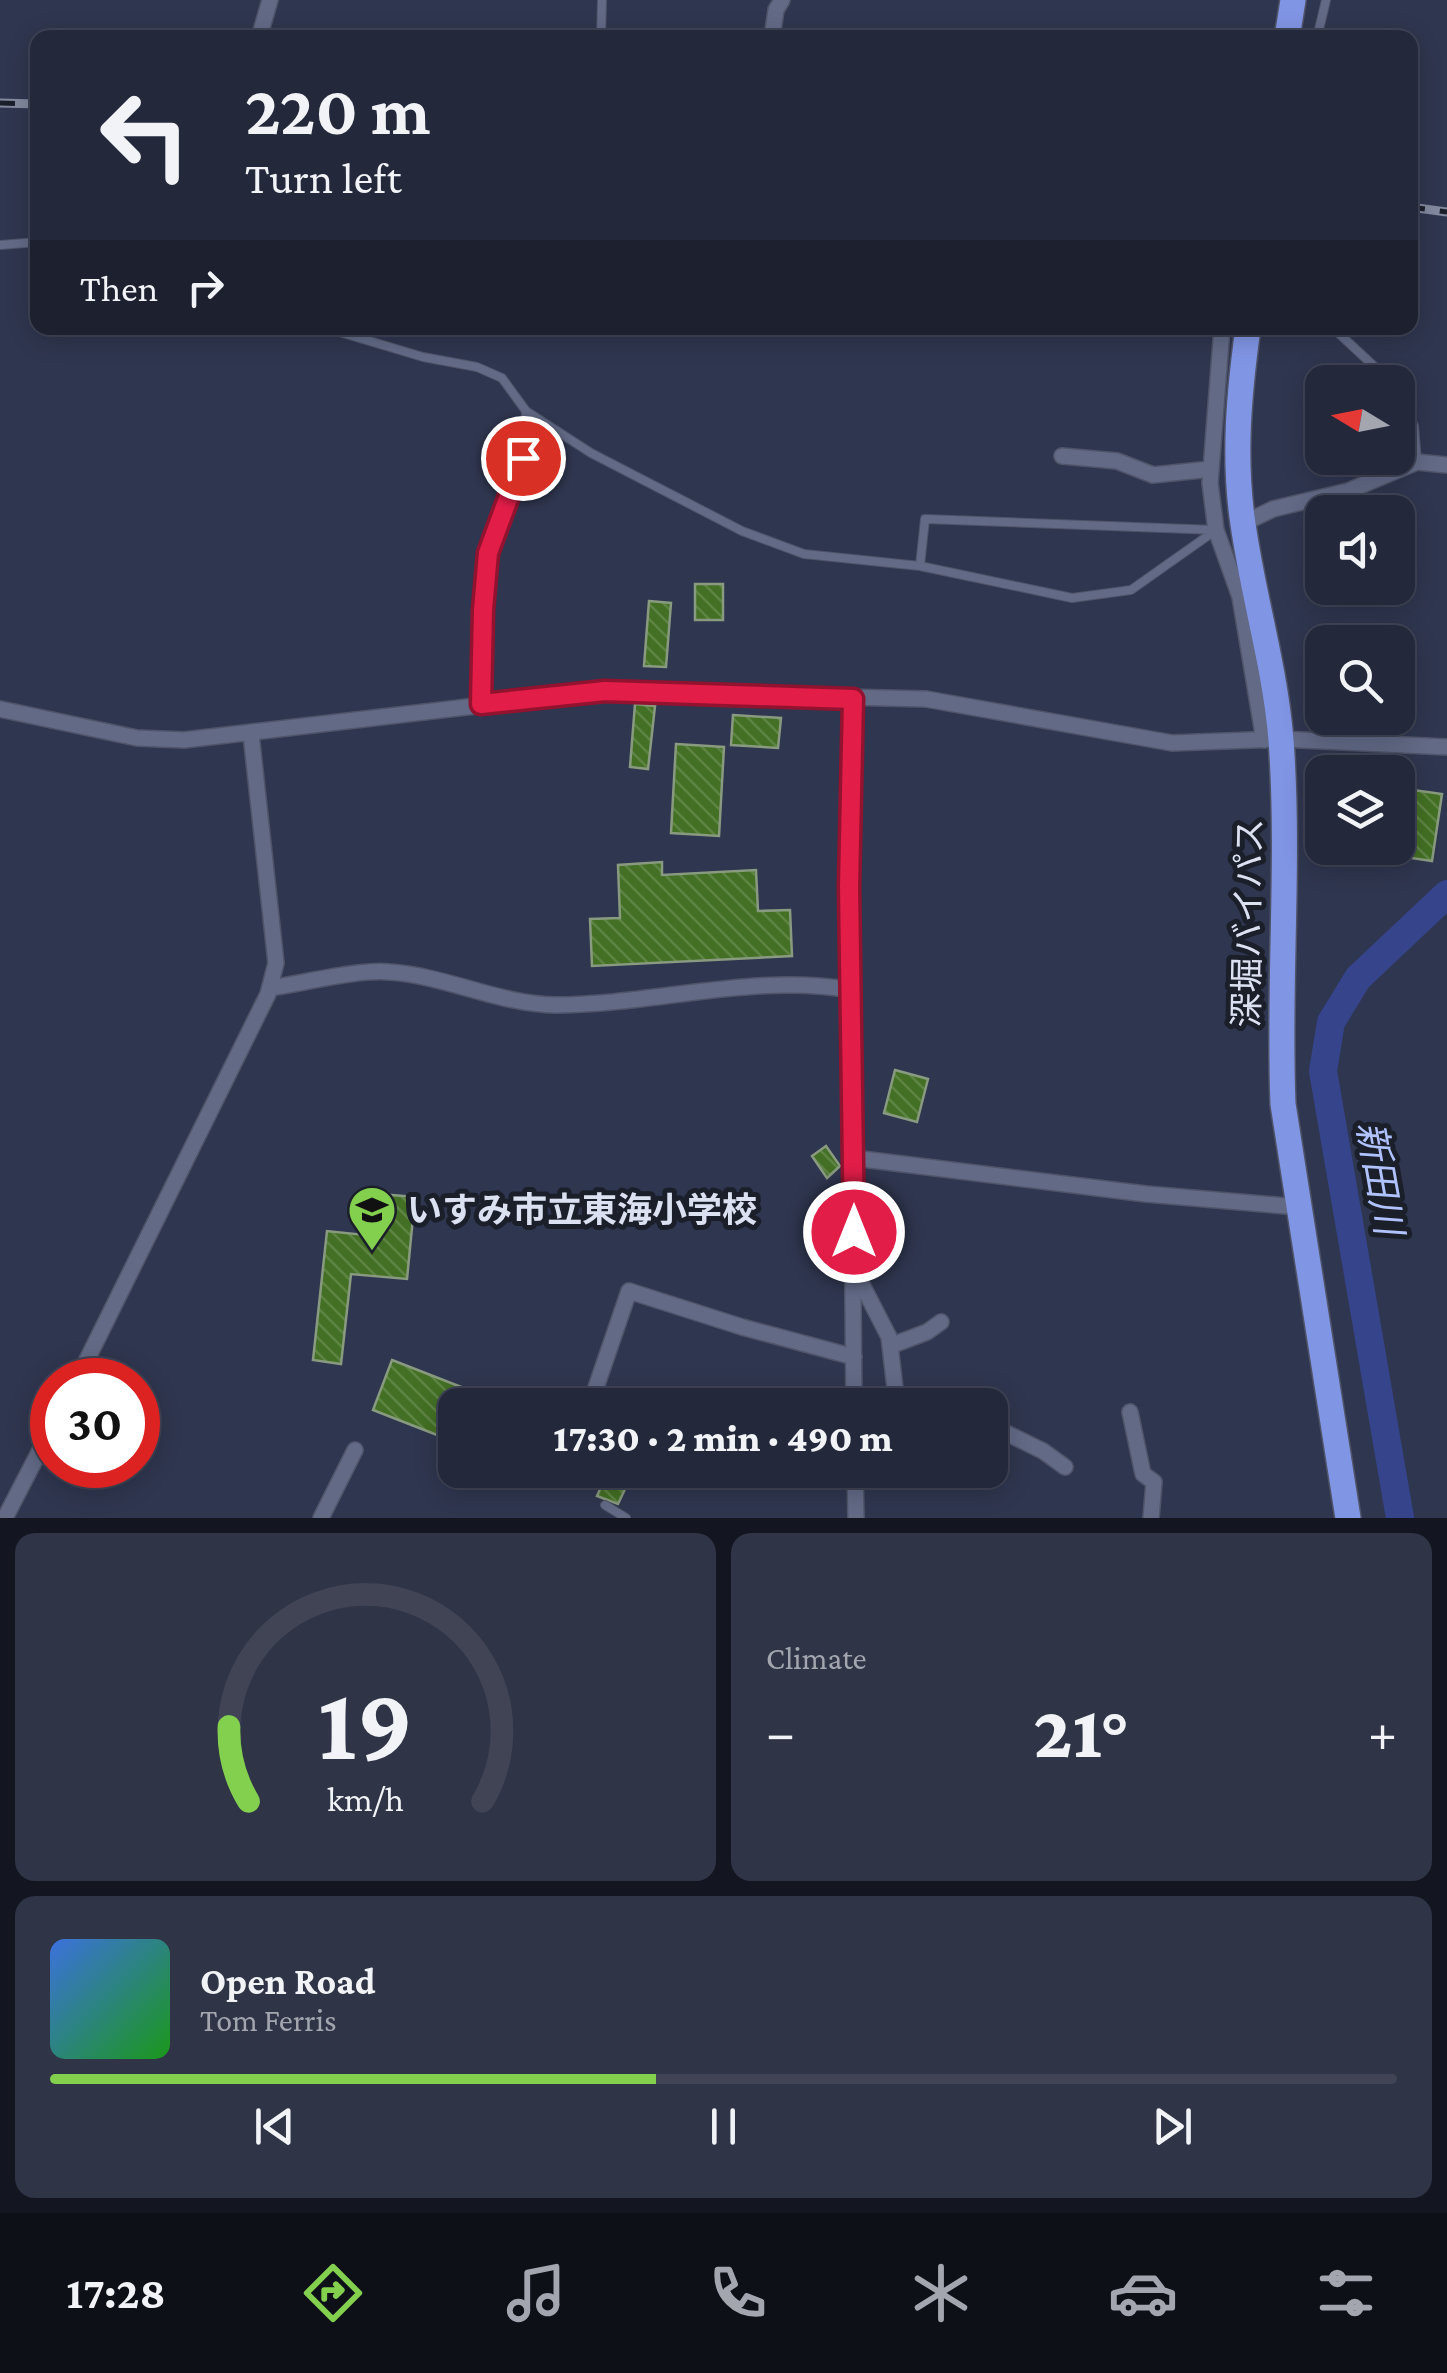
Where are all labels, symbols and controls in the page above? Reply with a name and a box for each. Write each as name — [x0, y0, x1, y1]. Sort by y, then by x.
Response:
icon: left — [80, 70, 210, 200]
text: 220 m — [245, 71, 431, 149]
text: Turn left — [245, 153, 402, 203]
icon: right — [178, 260, 233, 315]
text: Then — [80, 267, 158, 309]
north arrow — [1305, 365, 1415, 475]
map controls — [1305, 365, 1415, 865]
pin — [481, 416, 566, 501]
icon: arrive — [496, 431, 551, 486]
button: sound — [1305, 495, 1415, 605]
button: search — [1305, 625, 1415, 735]
button: layers — [1305, 755, 1415, 865]
street label: 深堀バイパス — [1227, 818, 1270, 1028]
water label: 新田川 — [1349, 1118, 1411, 1242]
position arrow — [802, 1180, 906, 1284]
school or university icon: いすみ市立東海小学校 — [346, 1184, 398, 1252]
place label: いすみ市立東海小学校 — [407, 1191, 757, 1230]
speed limit sign: 30 — [30, 1358, 160, 1488]
text: 17:30 · 2 min · 490 m — [553, 1417, 893, 1459]
text: Climate — [766, 1640, 867, 1676]
text: 19 — [318, 1666, 413, 1781]
text: 21° — [1033, 1690, 1130, 1773]
text: − — [766, 1702, 795, 1763]
text: + — [1368, 1702, 1397, 1763]
text: km/h — [327, 1779, 404, 1819]
text: Open Road — [200, 1960, 376, 2002]
text: Tom Ferris — [200, 2002, 337, 2038]
icon: previous — [247, 2099, 302, 2154]
icon: pause — [696, 2099, 751, 2154]
icon: next — [1145, 2099, 1200, 2154]
icon: directions — [298, 2258, 368, 2328]
icon: music — [501, 2258, 571, 2328]
icon: phone — [703, 2258, 773, 2328]
icon: climate — [906, 2258, 976, 2328]
icon: car — [1108, 2258, 1178, 2328]
icon: filters — [1311, 2258, 1381, 2328]
text: 17:28 — [66, 2268, 166, 2318]

